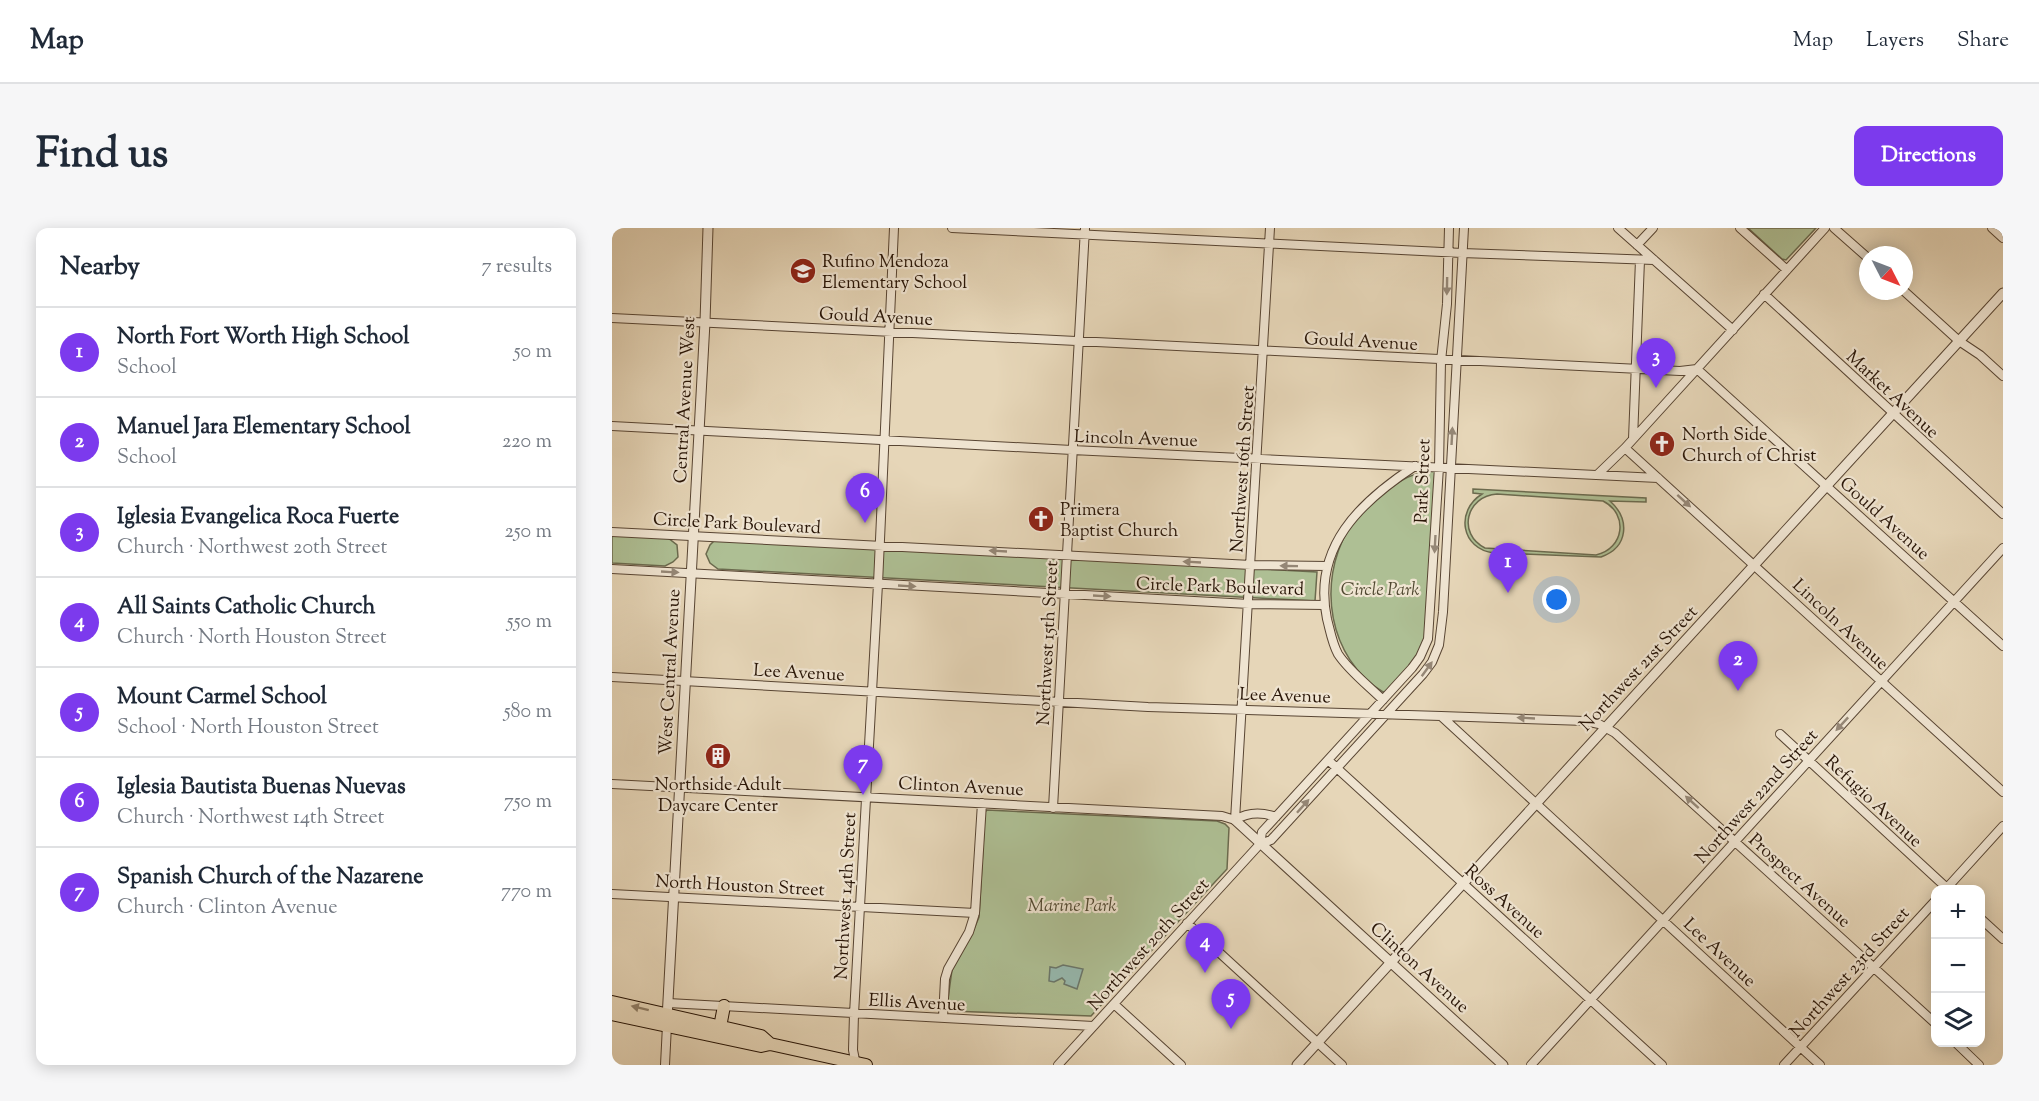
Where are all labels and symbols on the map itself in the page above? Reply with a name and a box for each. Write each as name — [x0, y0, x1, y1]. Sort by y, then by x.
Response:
north arrow — [1859, 246, 1913, 300]
place label: Rufino Mendoza Elementary School — [822, 250, 967, 297]
school or university icon: Rufino Mendoza Elementary School — [788, 256, 818, 286]
one-way arrow — [1442, 277, 1452, 296]
street label: Gould Avenue — [818, 302, 933, 334]
street label: Central Avenue West — [669, 316, 703, 484]
street label: Gould Avenue — [1303, 327, 1418, 359]
pin: 3 — [1636, 338, 1676, 388]
street label: Market Avenue — [1839, 345, 1944, 446]
street label: Northwest 16th Street — [1225, 385, 1263, 554]
place label: North Side Church of Christ — [1682, 423, 1816, 470]
street label: Lincoln Avenue — [1074, 425, 1198, 455]
one-way arrow — [1448, 426, 1457, 445]
church icon: North Side Church of Christ — [1647, 429, 1677, 459]
street label: Park Street — [1410, 438, 1438, 524]
street label: Gould Avenue — [1833, 472, 1935, 567]
pin: 6 — [846, 474, 884, 523]
one-way arrow — [1676, 494, 1691, 507]
place label: Primera Baptist Church — [1060, 498, 1179, 545]
church icon: Primera Baptist Church — [1026, 504, 1056, 534]
street label: Circle Park Boulevard — [652, 508, 822, 542]
one-way arrow — [1430, 535, 1439, 554]
pin: 1 — [1488, 544, 1528, 593]
one-way arrow — [988, 547, 1007, 556]
one-way arrow — [1183, 557, 1202, 567]
street label: Northwest 15th Street — [1032, 560, 1066, 726]
one-way arrow — [1280, 561, 1299, 571]
one-way arrow — [661, 568, 680, 577]
street label: Circle Park Boulevard — [1135, 572, 1304, 604]
street label: Lincoln Avenue — [1785, 574, 1894, 677]
park label: Circle Park — [1341, 578, 1419, 604]
one-way arrow — [898, 581, 917, 590]
your location — [1542, 585, 1571, 614]
street label: West Central Avenue — [654, 588, 688, 756]
one-way arrow — [1092, 592, 1111, 601]
street label: Northwest 21st Street — [1574, 601, 1705, 738]
pin: 2 — [1718, 642, 1758, 691]
street label: Lee Avenue — [752, 659, 845, 689]
one-way arrow — [1420, 661, 1433, 677]
street label: Lee Avenue — [1239, 682, 1331, 712]
one-way arrow — [1516, 714, 1535, 723]
one-way arrow — [1835, 717, 1849, 732]
street label: Northwest 22nd Street — [1690, 724, 1825, 870]
building icon: Northside Adult Daycare Center — [703, 741, 733, 771]
pin: 7 — [844, 746, 882, 795]
street label: Refugio Avenue — [1818, 750, 1927, 855]
street label: Clinton Avenue — [897, 772, 1024, 804]
place label: Northside Adult Daycare Center — [655, 773, 781, 820]
one-way arrow — [1684, 795, 1699, 809]
one-way arrow — [1296, 798, 1310, 813]
street label: Northwest 14th Street — [830, 812, 864, 981]
street label: Prospect Avenue — [1742, 828, 1856, 935]
street label: Ross Avenue — [1458, 859, 1550, 946]
street label: North Houston Street — [654, 870, 825, 904]
street label: Northwest 20th Street — [1083, 873, 1216, 1017]
park label: Marine Park — [1028, 894, 1116, 920]
street label: Northwest 23rd Street — [1784, 902, 1916, 1045]
street label: Lee Avenue — [1676, 913, 1761, 994]
street label: Clinton Avenue — [1363, 917, 1474, 1020]
pin: 4 — [1186, 924, 1224, 973]
pin: 5 — [1212, 980, 1250, 1029]
street label: Ellis Avenue — [868, 988, 966, 1020]
one-way arrow — [631, 1003, 649, 1012]

